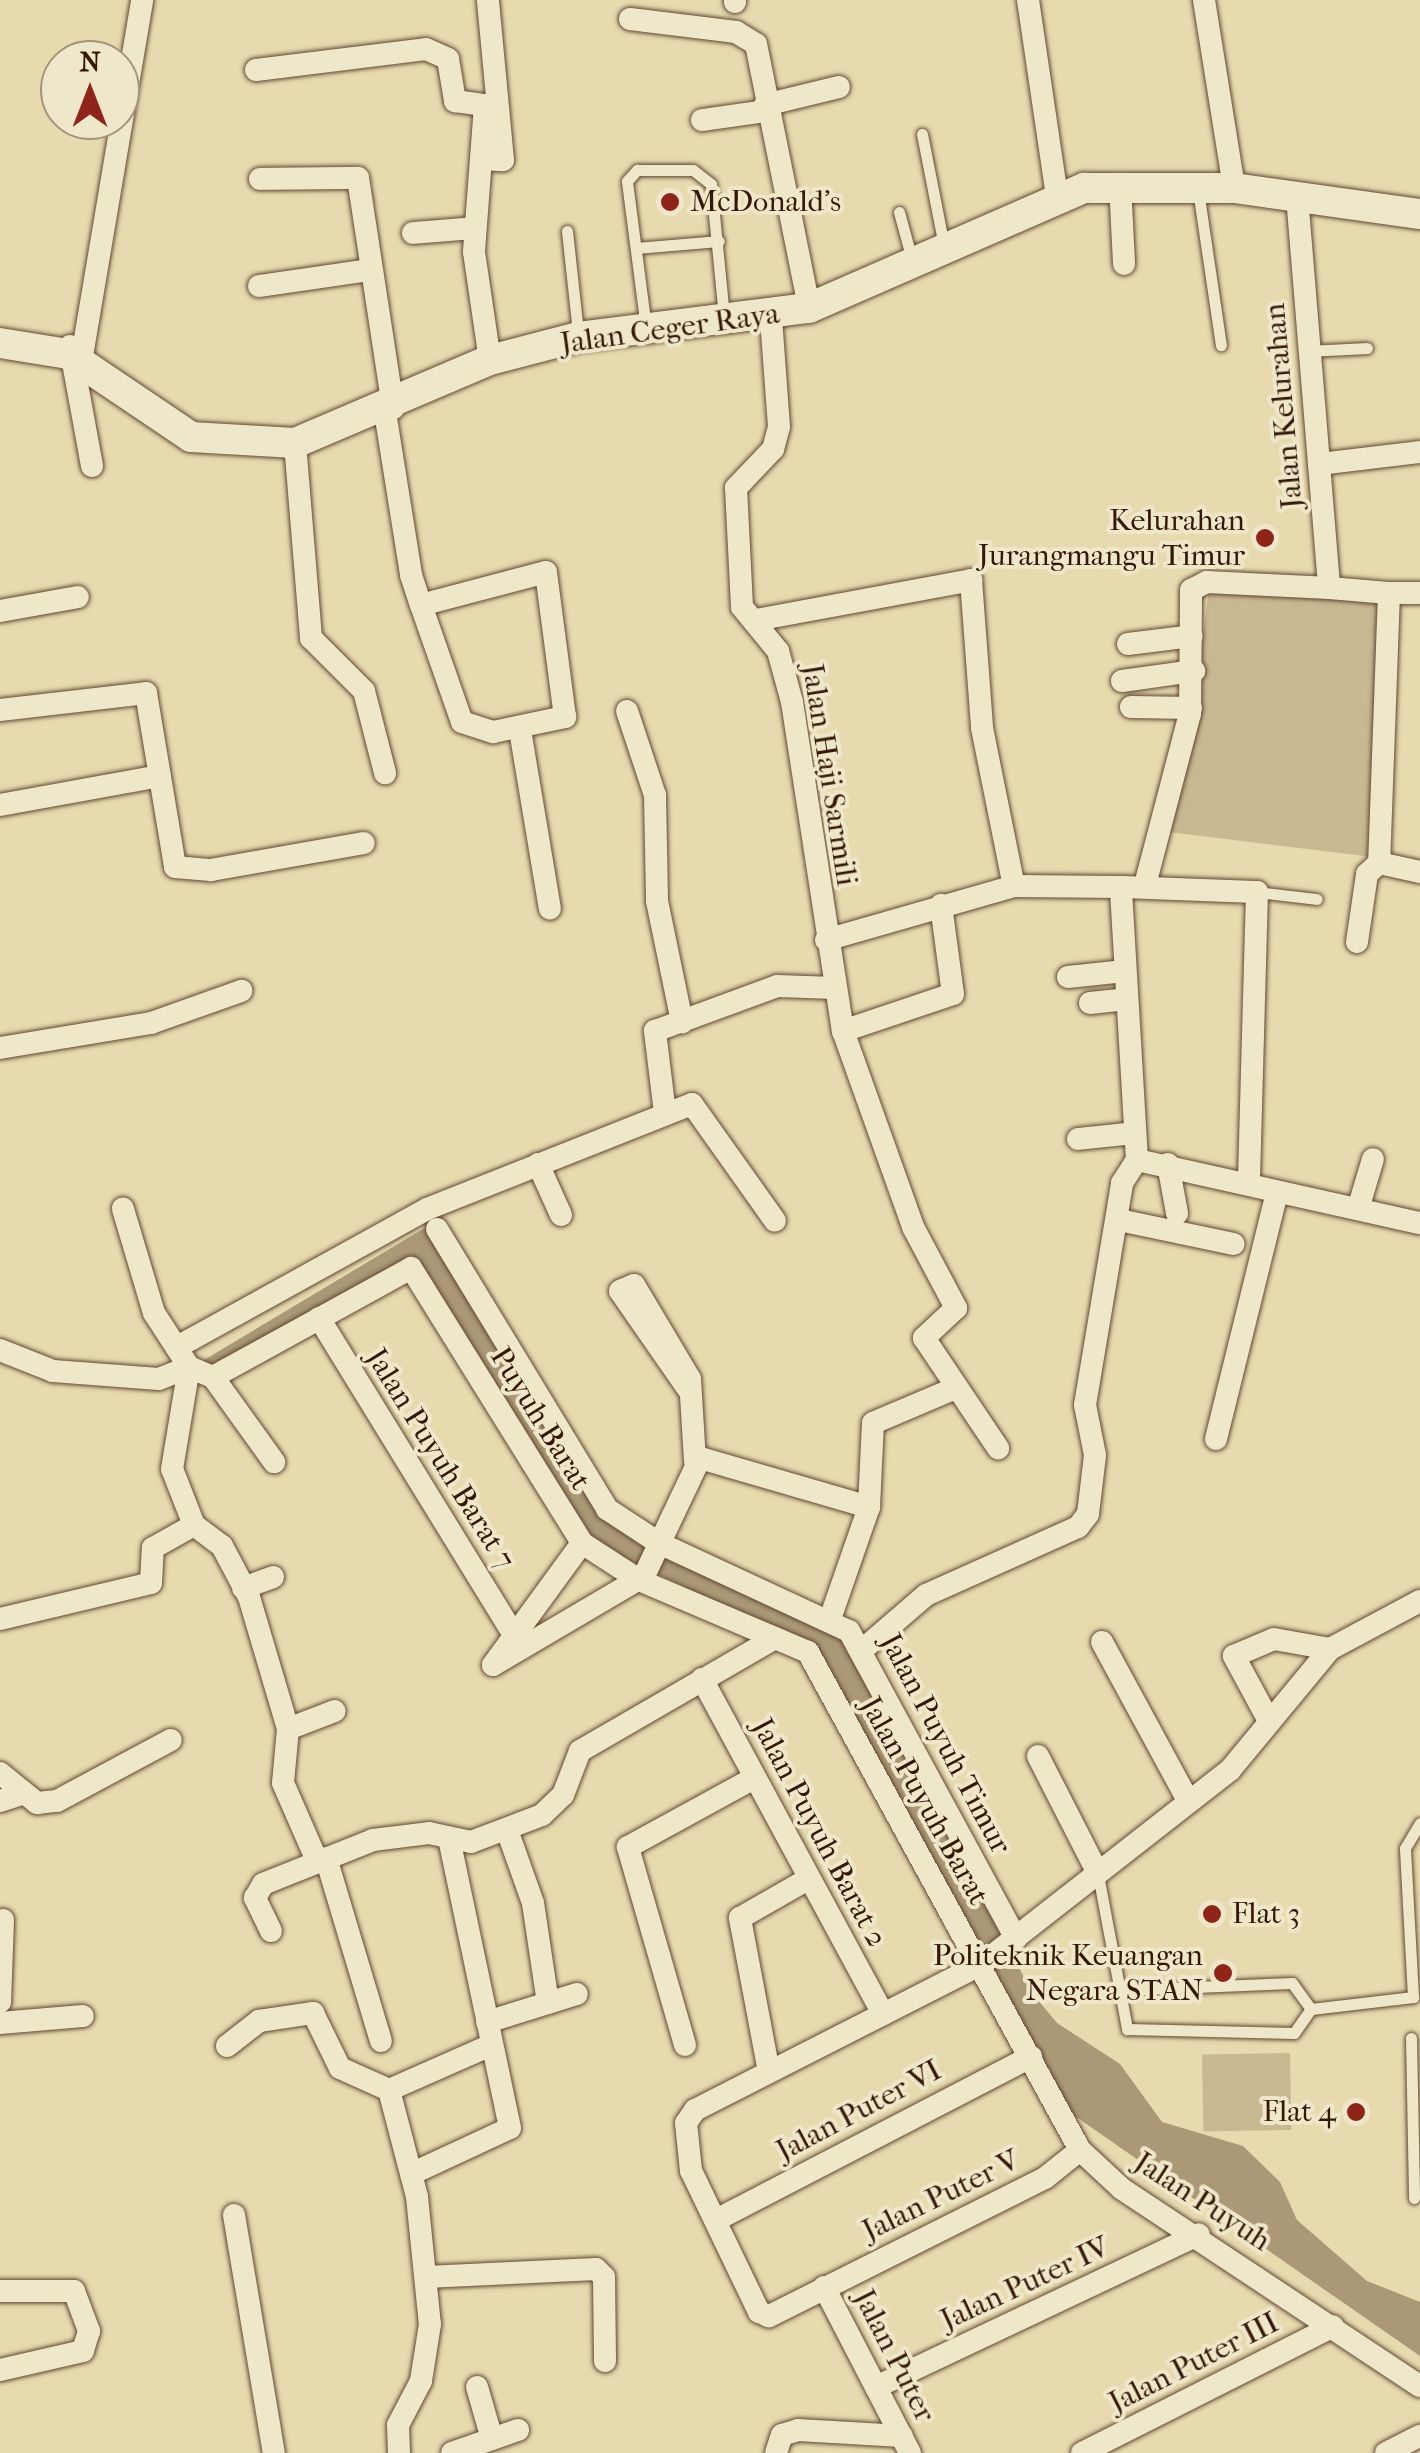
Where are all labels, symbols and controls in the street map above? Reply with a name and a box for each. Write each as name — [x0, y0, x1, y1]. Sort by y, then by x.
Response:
north arrow — [40, 40, 140, 140]
text: N — [79, 45, 101, 78]
place label: McDonald's — [690, 184, 841, 220]
marker: McDonald's — [659, 191, 681, 213]
street label: Jalan Ceger Raya — [558, 296, 782, 362]
street label: Jalan Kelurahan — [1257, 302, 1311, 510]
place label: Kelurahan Jurangmangu Timur — [978, 503, 1245, 574]
marker: Kelurahan Jurangmangu Timur — [1254, 527, 1276, 549]
street label: Jalan Haji Sarmili — [794, 661, 864, 889]
street label: Puyuh Barat — [482, 1341, 598, 1497]
street label: Jalan Puyuh Barat 7 — [358, 1342, 522, 1576]
street label: Jalan Puyuh Timur — [872, 1628, 1018, 1860]
street label: Jalan Puyuh Barat — [852, 1691, 996, 1911]
street label: Jalan Puyuh Barat 2 — [743, 1712, 895, 1954]
place label: Flat 3 — [1232, 1896, 1300, 1932]
marker: Flat 3 — [1201, 1903, 1223, 1925]
place label: Politeknik Keuangan Negara STAN — [933, 1938, 1203, 2008]
marker: Politeknik Keuangan Negara STAN — [1212, 1962, 1234, 1984]
street label: Jalan Puter VI — [770, 2052, 948, 2170]
place label: Flat 4 — [1263, 2094, 1336, 2130]
marker: Flat 4 — [1345, 2101, 1367, 2123]
street label: Jalan Puter V — [857, 2143, 1025, 2249]
street label: Jalan Puyuh — [1127, 2145, 1277, 2259]
street label: Jalan Puter IV — [935, 2229, 1115, 2339]
street label: Jalan Puter — [845, 2284, 943, 2428]
street label: Jalan Puter III — [1103, 2305, 1285, 2421]

